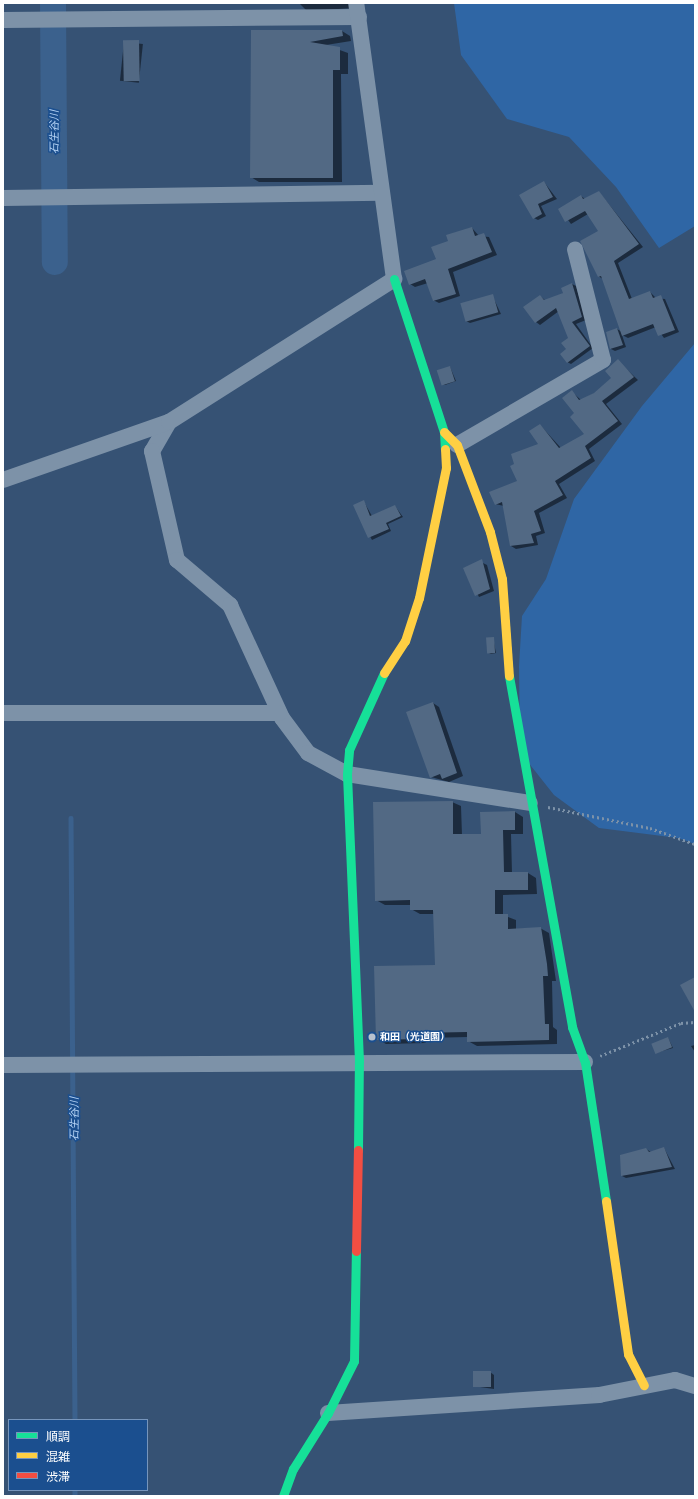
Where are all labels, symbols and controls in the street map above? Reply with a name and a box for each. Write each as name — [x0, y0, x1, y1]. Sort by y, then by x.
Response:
water label: 石生谷川 — [47, 110, 61, 154]
place label: 和田（光道園） — [380, 1031, 450, 1043]
marker: 和田（光道園） — [367, 1032, 377, 1042]
water label: 石生谷川 — [67, 1097, 81, 1141]
legend — [8, 1419, 148, 1491]
text: 順調 — [46, 1430, 70, 1444]
text: 混雑 — [46, 1450, 70, 1464]
text: 渋滞 — [46, 1470, 70, 1484]

